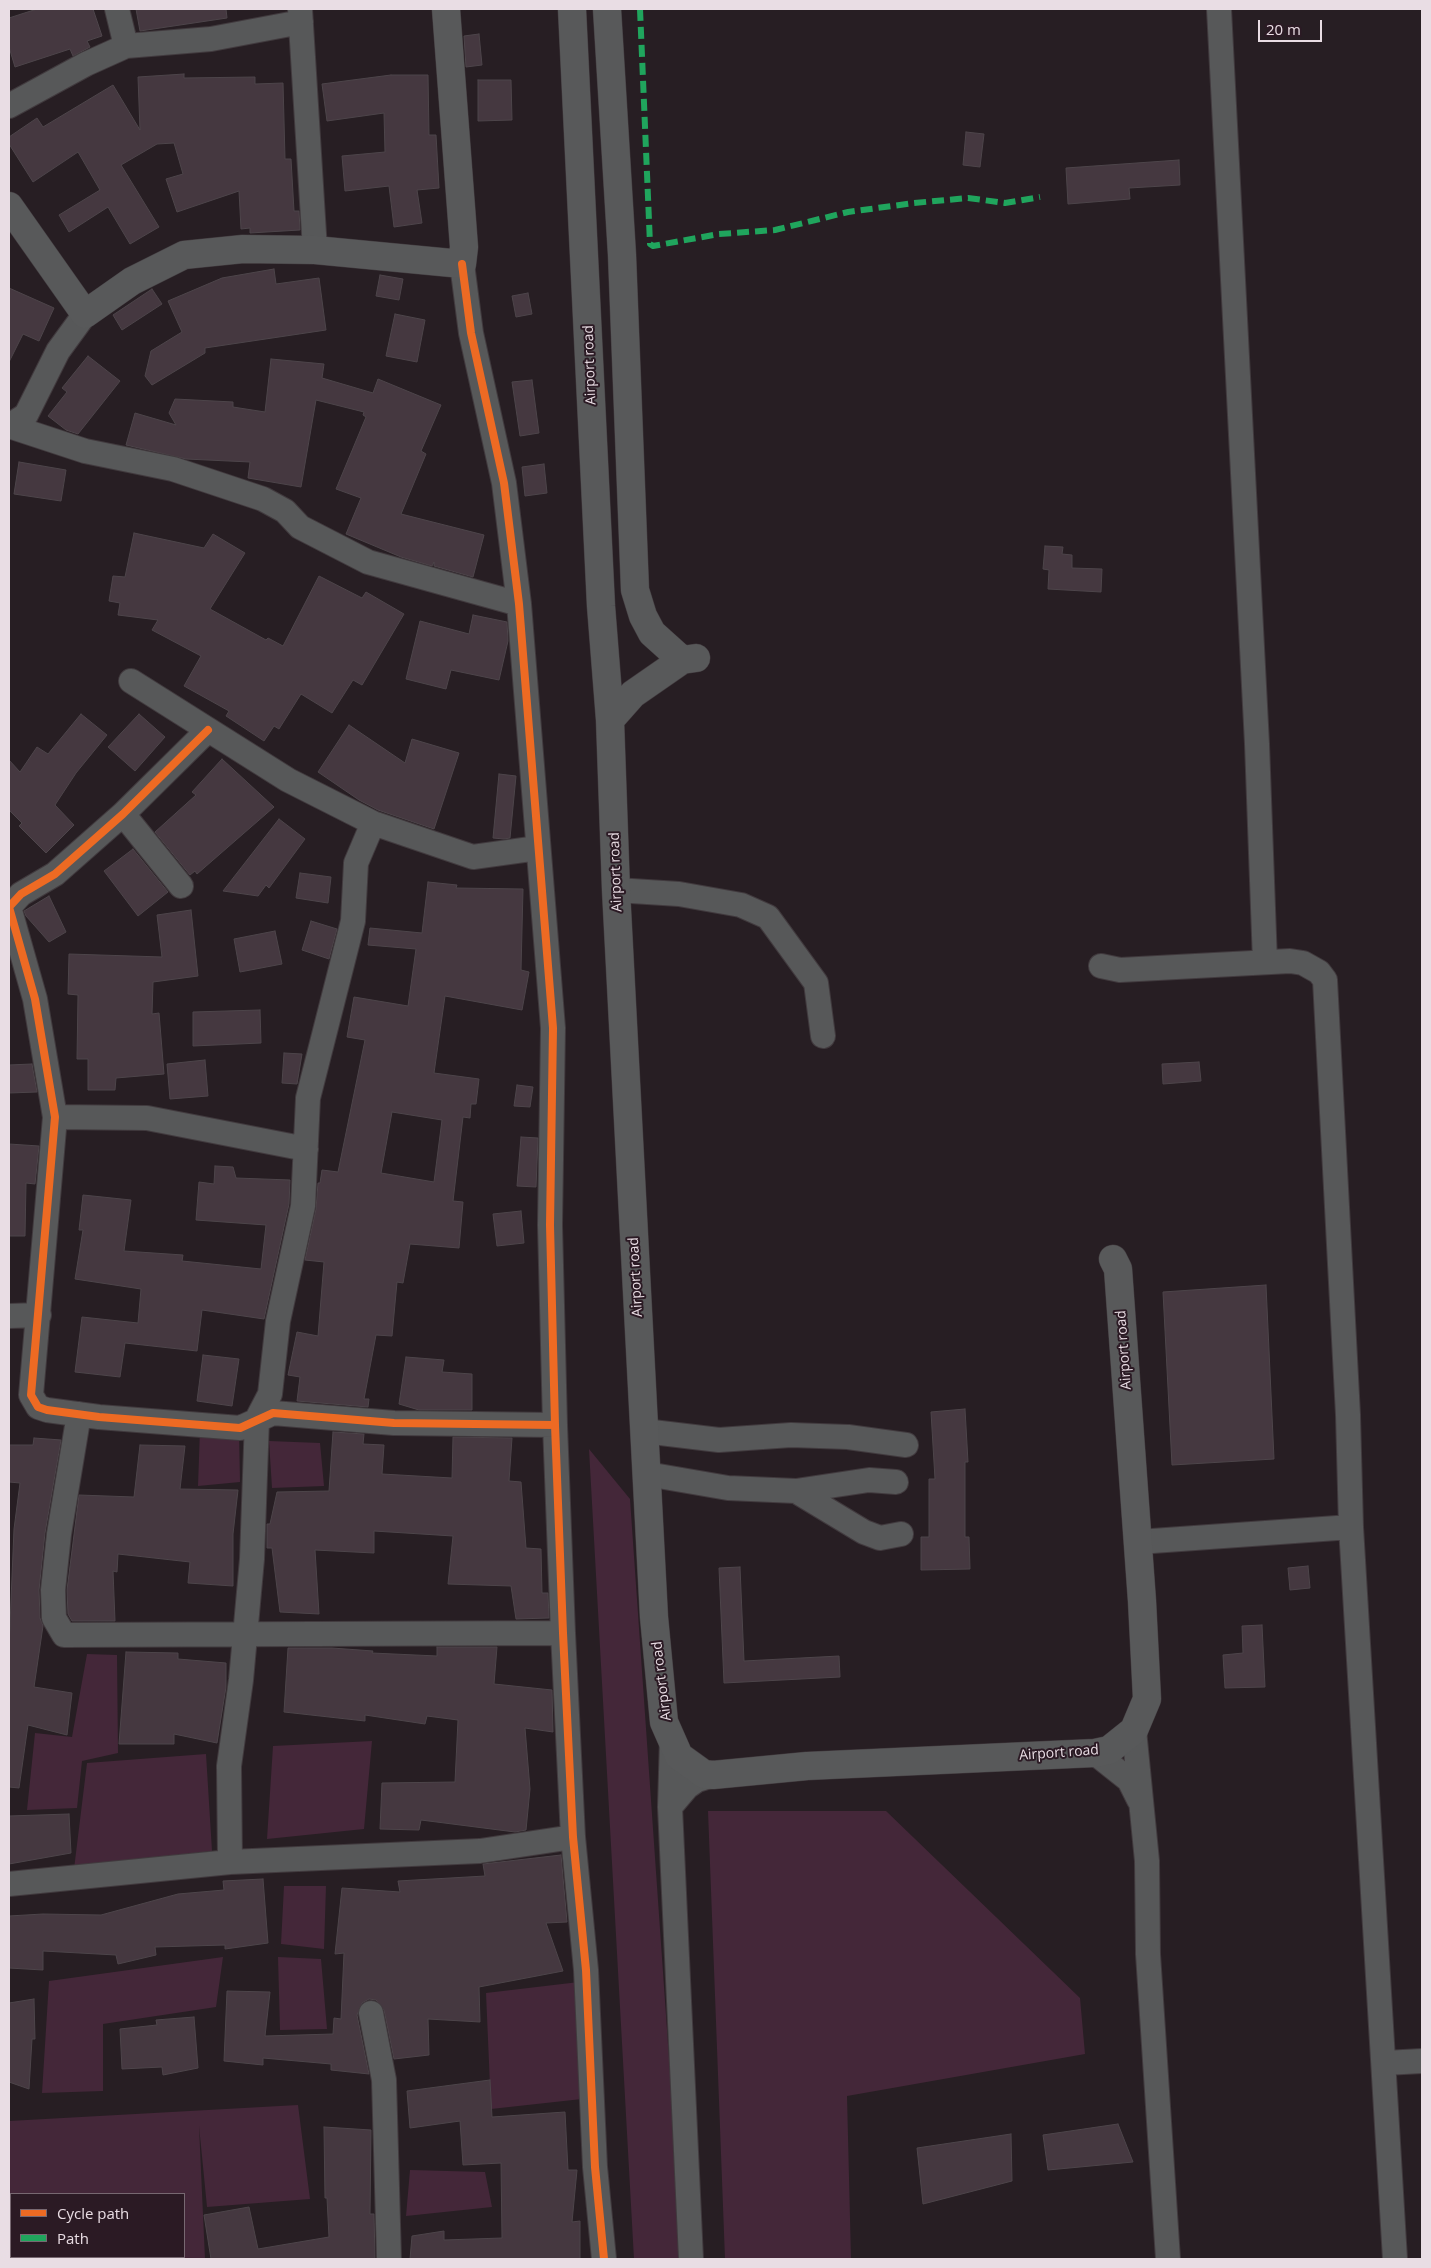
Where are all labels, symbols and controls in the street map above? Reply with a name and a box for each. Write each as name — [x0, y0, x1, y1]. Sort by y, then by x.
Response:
scale bar — [1261, 10, 1325, 42]
text: 20 m — [1266, 19, 1301, 39]
street label: Airport road — [580, 325, 600, 405]
street label: Airport road — [606, 832, 626, 912]
street label: Airport road — [626, 1237, 646, 1317]
street label: Airport road — [1113, 1310, 1135, 1390]
street label: Airport road — [649, 1640, 675, 1722]
street label: Airport road — [1019, 1742, 1099, 1764]
legend — [10, 2193, 185, 2258]
text: Cycle path — [57, 2203, 129, 2223]
text: Path — [57, 2228, 89, 2248]

